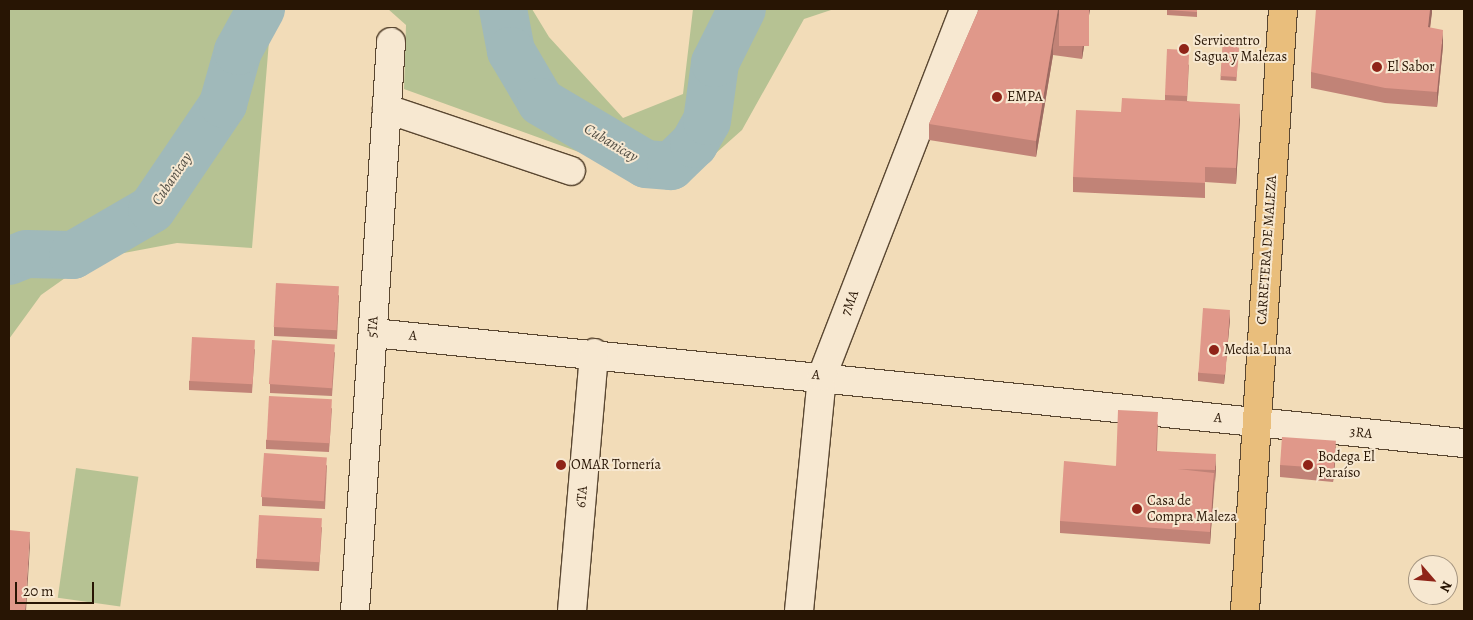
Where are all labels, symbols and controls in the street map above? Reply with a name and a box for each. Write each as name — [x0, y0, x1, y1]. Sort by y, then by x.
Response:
place label: Servicentro Sagua y Malezas — [1194, 33, 1287, 65]
marker: Servicentro Sagua y Malezas — [1178, 43, 1190, 55]
place label: El Sabor — [1387, 59, 1435, 75]
marker: El Sabor — [1371, 61, 1383, 73]
place label: EMPA — [1007, 89, 1043, 105]
marker: EMPA — [991, 91, 1003, 103]
water label: Cubanicay — [581, 120, 641, 166]
water label: Cubanicay — [148, 149, 196, 209]
street label: CARRETERA DE MALEZA — [1253, 175, 1281, 325]
street label: 7MA — [838, 288, 862, 318]
street label: 5TA — [364, 316, 382, 338]
street label: A — [408, 327, 418, 345]
place label: Media Luna — [1224, 342, 1291, 358]
marker: Media Luna — [1208, 344, 1220, 356]
street label: A — [811, 366, 821, 384]
street label: A — [1213, 409, 1223, 427]
street label: 3RA — [1349, 423, 1373, 443]
place label: Bodega El Paraíso — [1318, 449, 1375, 482]
place label: OMAR Tornería — [571, 457, 661, 473]
marker: OMAR Tornería — [555, 459, 567, 471]
marker: Bodega El Paraíso — [1302, 459, 1314, 471]
street label: 6TA — [573, 485, 591, 509]
place label: Casa de Compra Maleza — [1147, 493, 1237, 526]
marker: Casa de Compra Maleza — [1131, 503, 1143, 515]
north arrow — [1408, 555, 1458, 605]
scale bar — [18, 572, 96, 604]
text: N — [1435, 578, 1457, 595]
text: 20 m — [23, 581, 54, 601]

